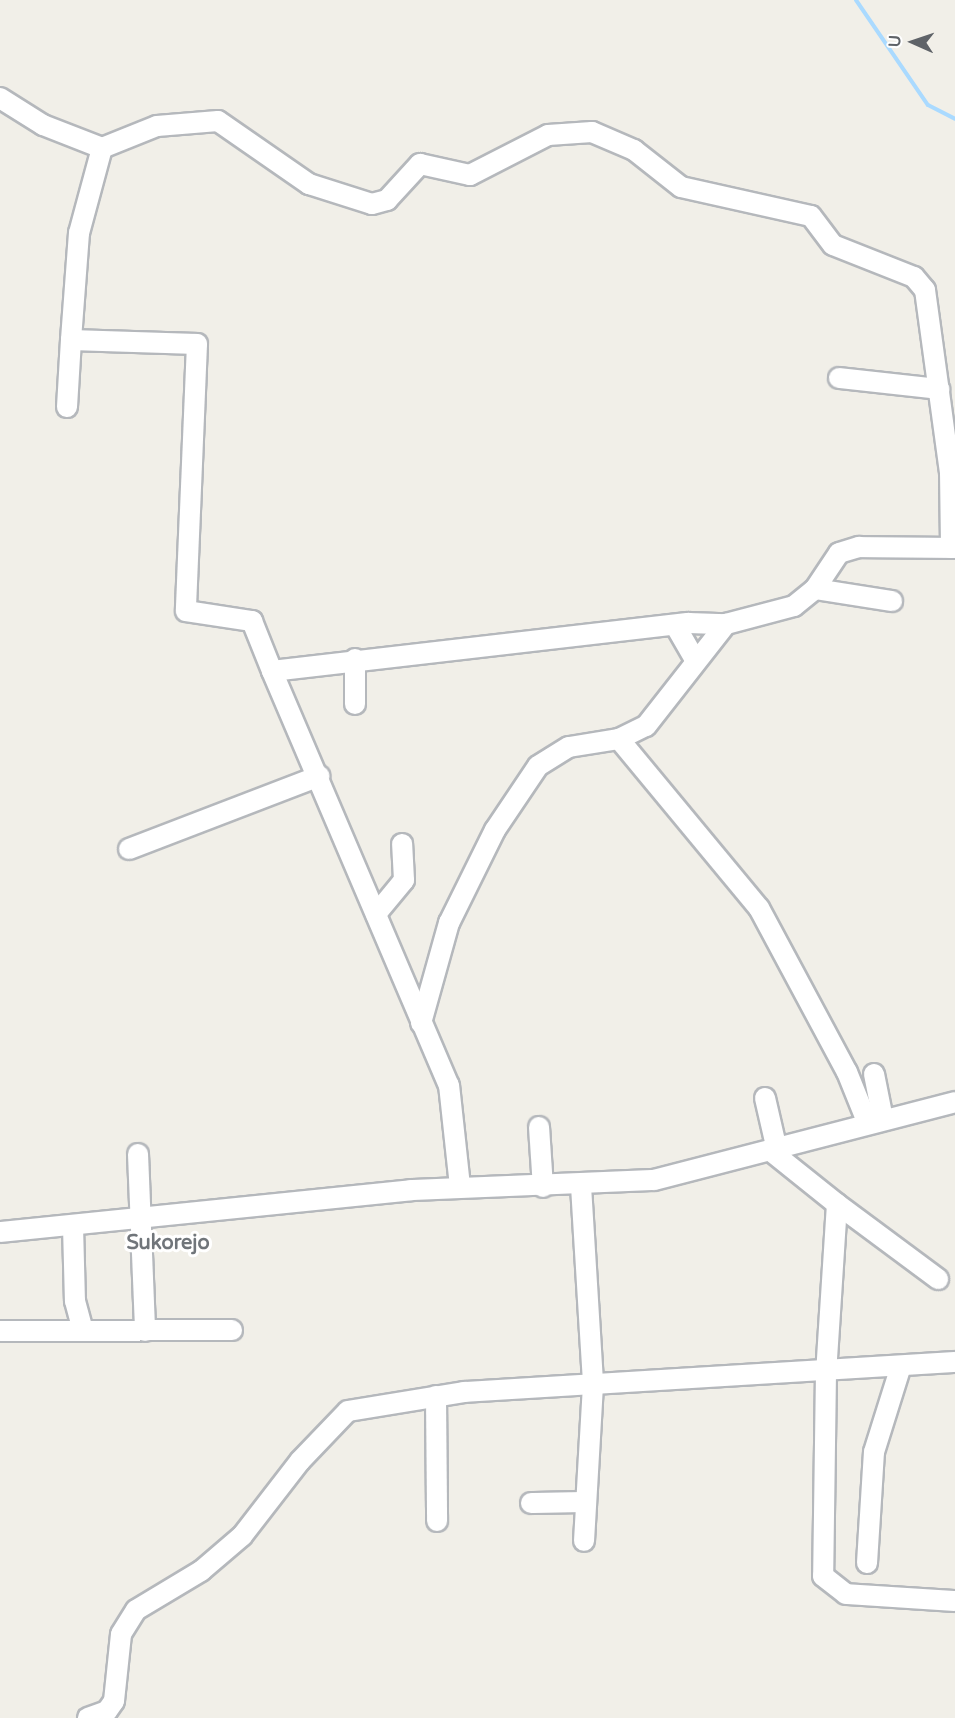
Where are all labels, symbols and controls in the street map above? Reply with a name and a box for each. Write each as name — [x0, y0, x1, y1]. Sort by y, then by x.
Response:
north arrow — [883, 12, 943, 72]
text: U — [885, 34, 905, 48]
district label: Sukorejo — [126, 1231, 210, 1255]

